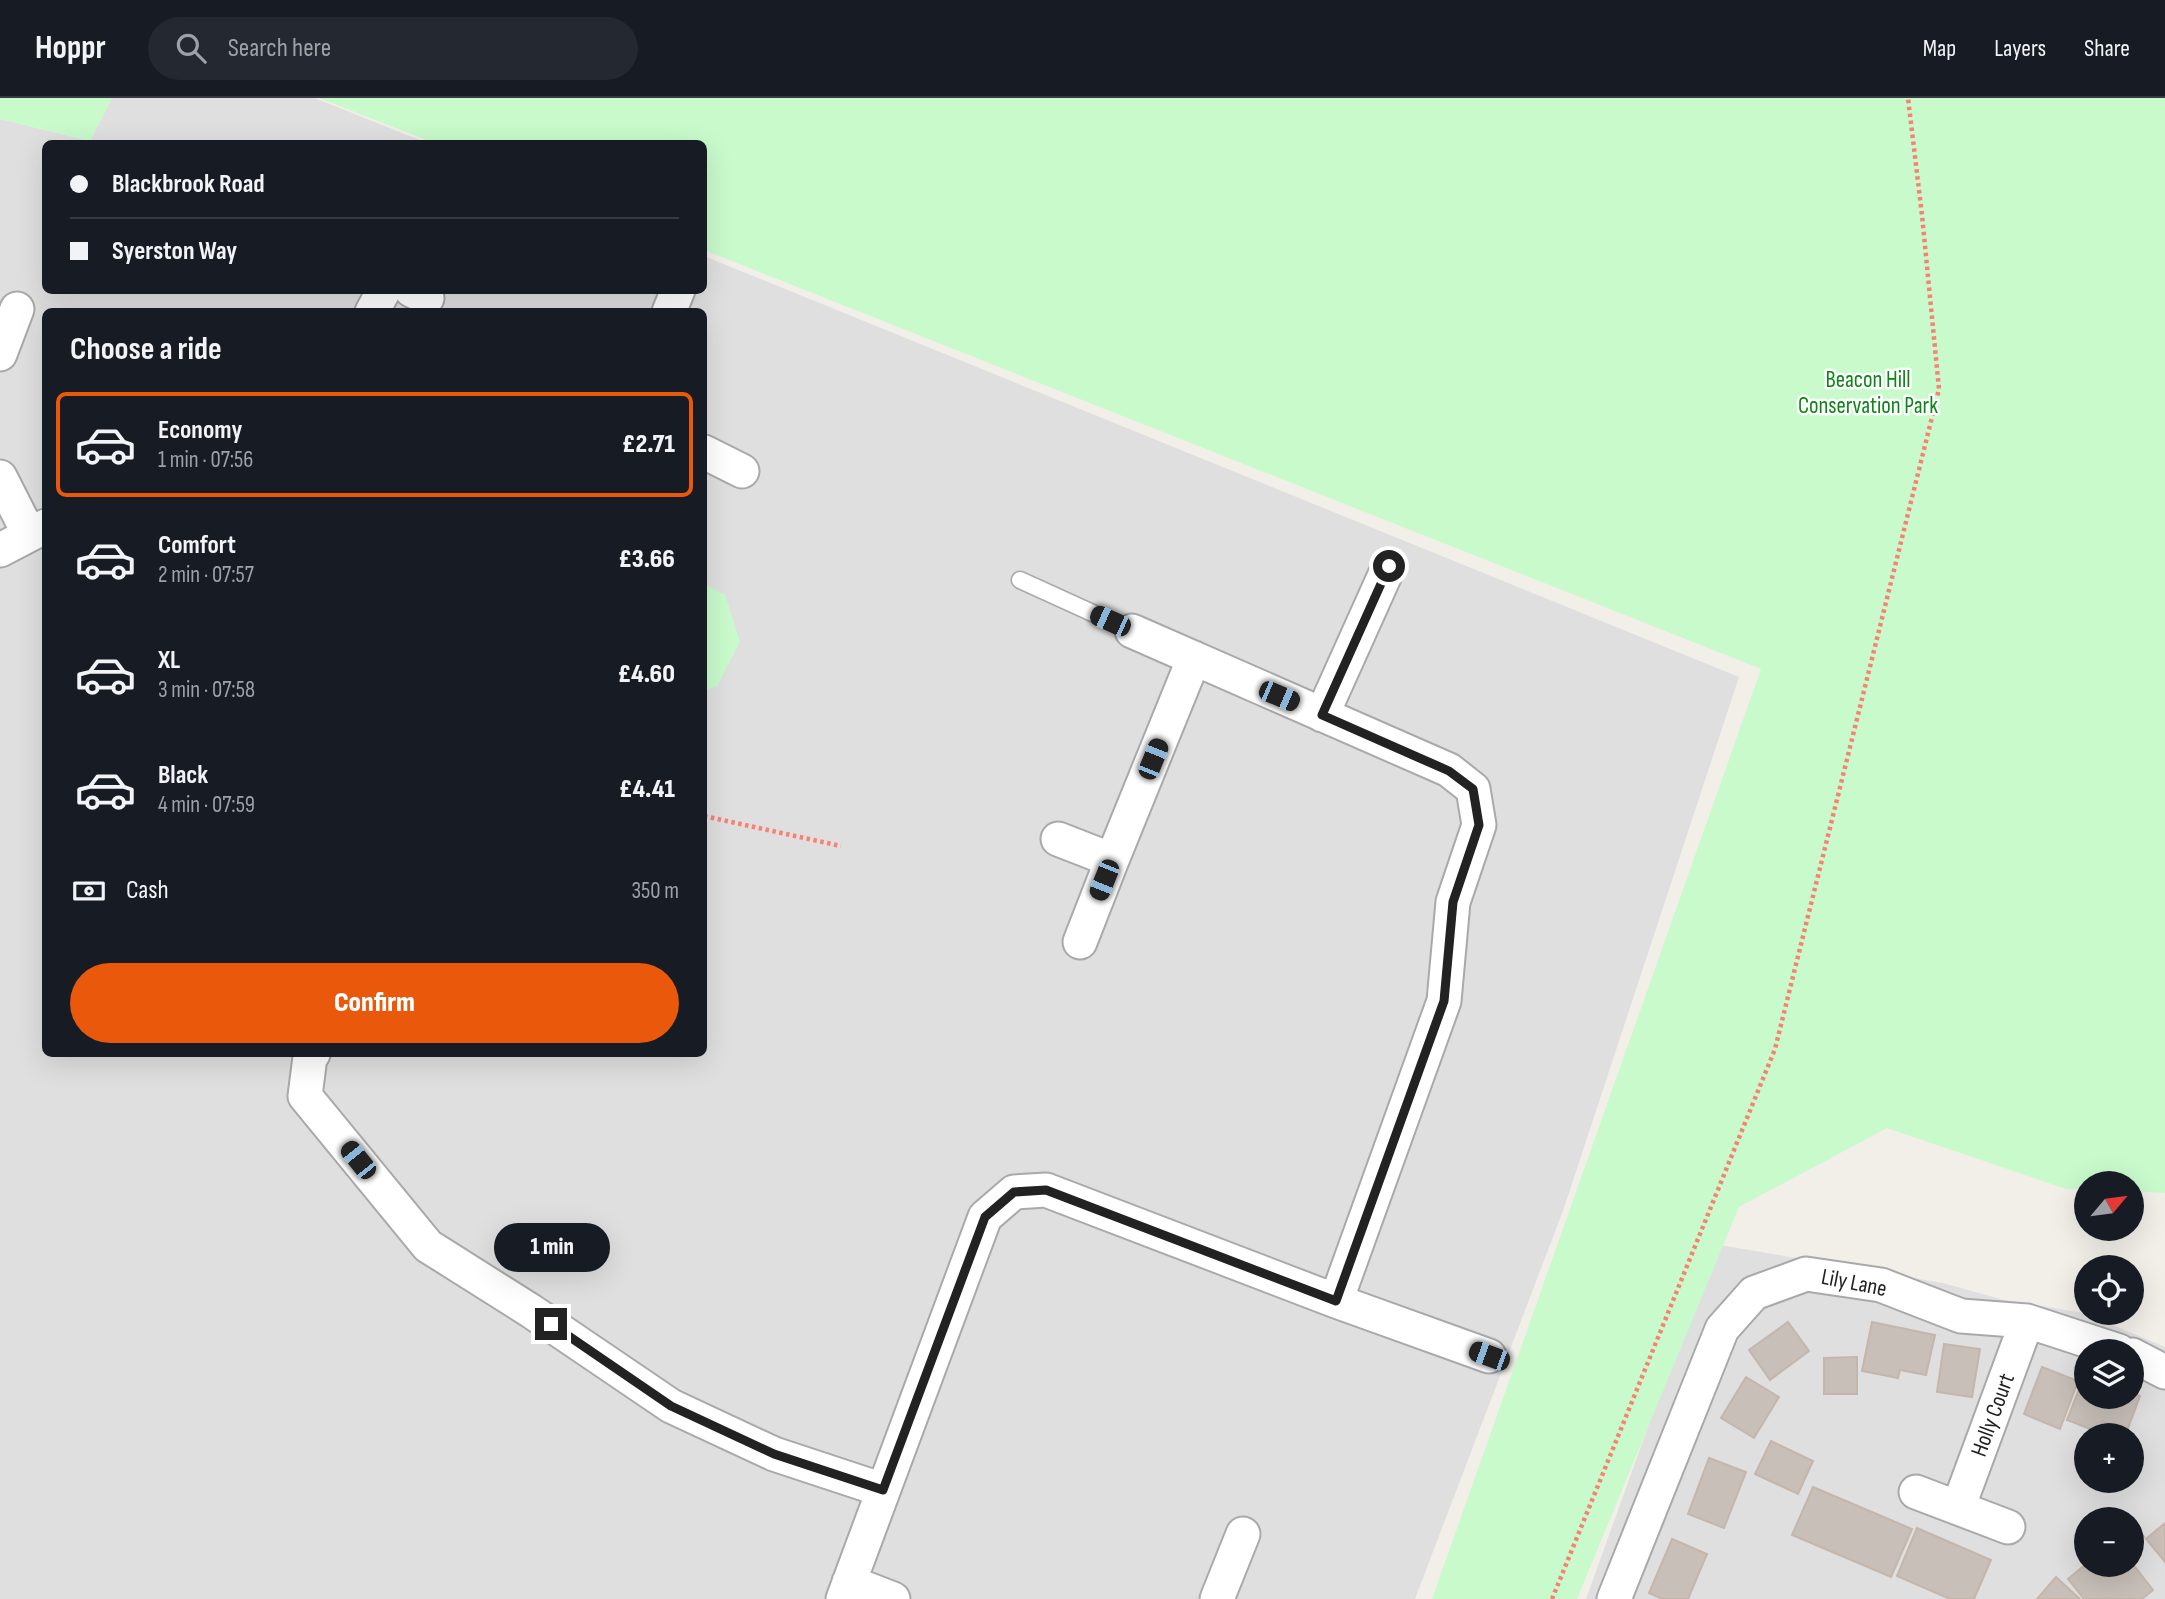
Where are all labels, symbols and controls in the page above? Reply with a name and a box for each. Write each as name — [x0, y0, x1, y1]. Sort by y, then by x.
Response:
search box — [148, 17, 638, 80]
text: Hoppr — [35, 28, 106, 68]
icon: search — [172, 29, 210, 67]
text: Search here — [228, 33, 331, 64]
text: Map — [1923, 34, 1956, 63]
text: Layers — [1994, 34, 2046, 63]
text: Share — [2084, 34, 2130, 63]
text: Blackbrook Road — [112, 169, 265, 200]
text: Syerston Way — [112, 236, 237, 267]
text: Choose a ride — [70, 330, 222, 369]
park label: Beacon Hill Conservation Park — [1798, 366, 1938, 420]
icon: car — [74, 413, 137, 476]
text: Economy — [158, 415, 242, 446]
text: £2.71 — [622, 429, 675, 460]
text: 1 min · 07:56 — [158, 446, 253, 474]
icon: car — [74, 528, 137, 591]
text: Comfort — [158, 530, 236, 561]
text: £3.66 — [618, 544, 675, 575]
route start — [1373, 550, 1405, 582]
text: 2 min · 07:57 — [158, 561, 254, 589]
car — [1087, 603, 1134, 639]
icon: car — [74, 643, 137, 706]
text: XL — [158, 645, 180, 676]
text: £4.60 — [618, 659, 675, 690]
text: 3 min · 07:58 — [158, 676, 255, 704]
car — [1256, 678, 1303, 714]
car — [1136, 736, 1171, 782]
icon: car — [74, 758, 137, 821]
text: Black — [158, 760, 208, 791]
text: £4.41 — [619, 774, 675, 805]
text: 4 min · 07:59 — [158, 791, 255, 819]
car — [1087, 857, 1122, 903]
icon: cash — [70, 872, 108, 910]
text: Cash — [126, 875, 169, 906]
text: 350 m — [631, 877, 679, 905]
button: Confirm — [70, 963, 679, 1043]
car — [337, 1137, 380, 1183]
north arrow — [2074, 1171, 2144, 1241]
map controls — [2074, 1171, 2144, 1577]
callout: 1 min — [493, 1222, 609, 1272]
text: 1 min — [530, 1233, 574, 1261]
button: locate — [2074, 1255, 2144, 1325]
street label: Lily Lane — [1819, 1263, 1889, 1303]
route end — [535, 1308, 567, 1340]
car — [1466, 1339, 1513, 1373]
button: layers — [2074, 1339, 2144, 1409]
street label: Holly Court — [1965, 1370, 2021, 1460]
button: + — [2074, 1423, 2144, 1493]
button: − — [2074, 1507, 2144, 1577]

